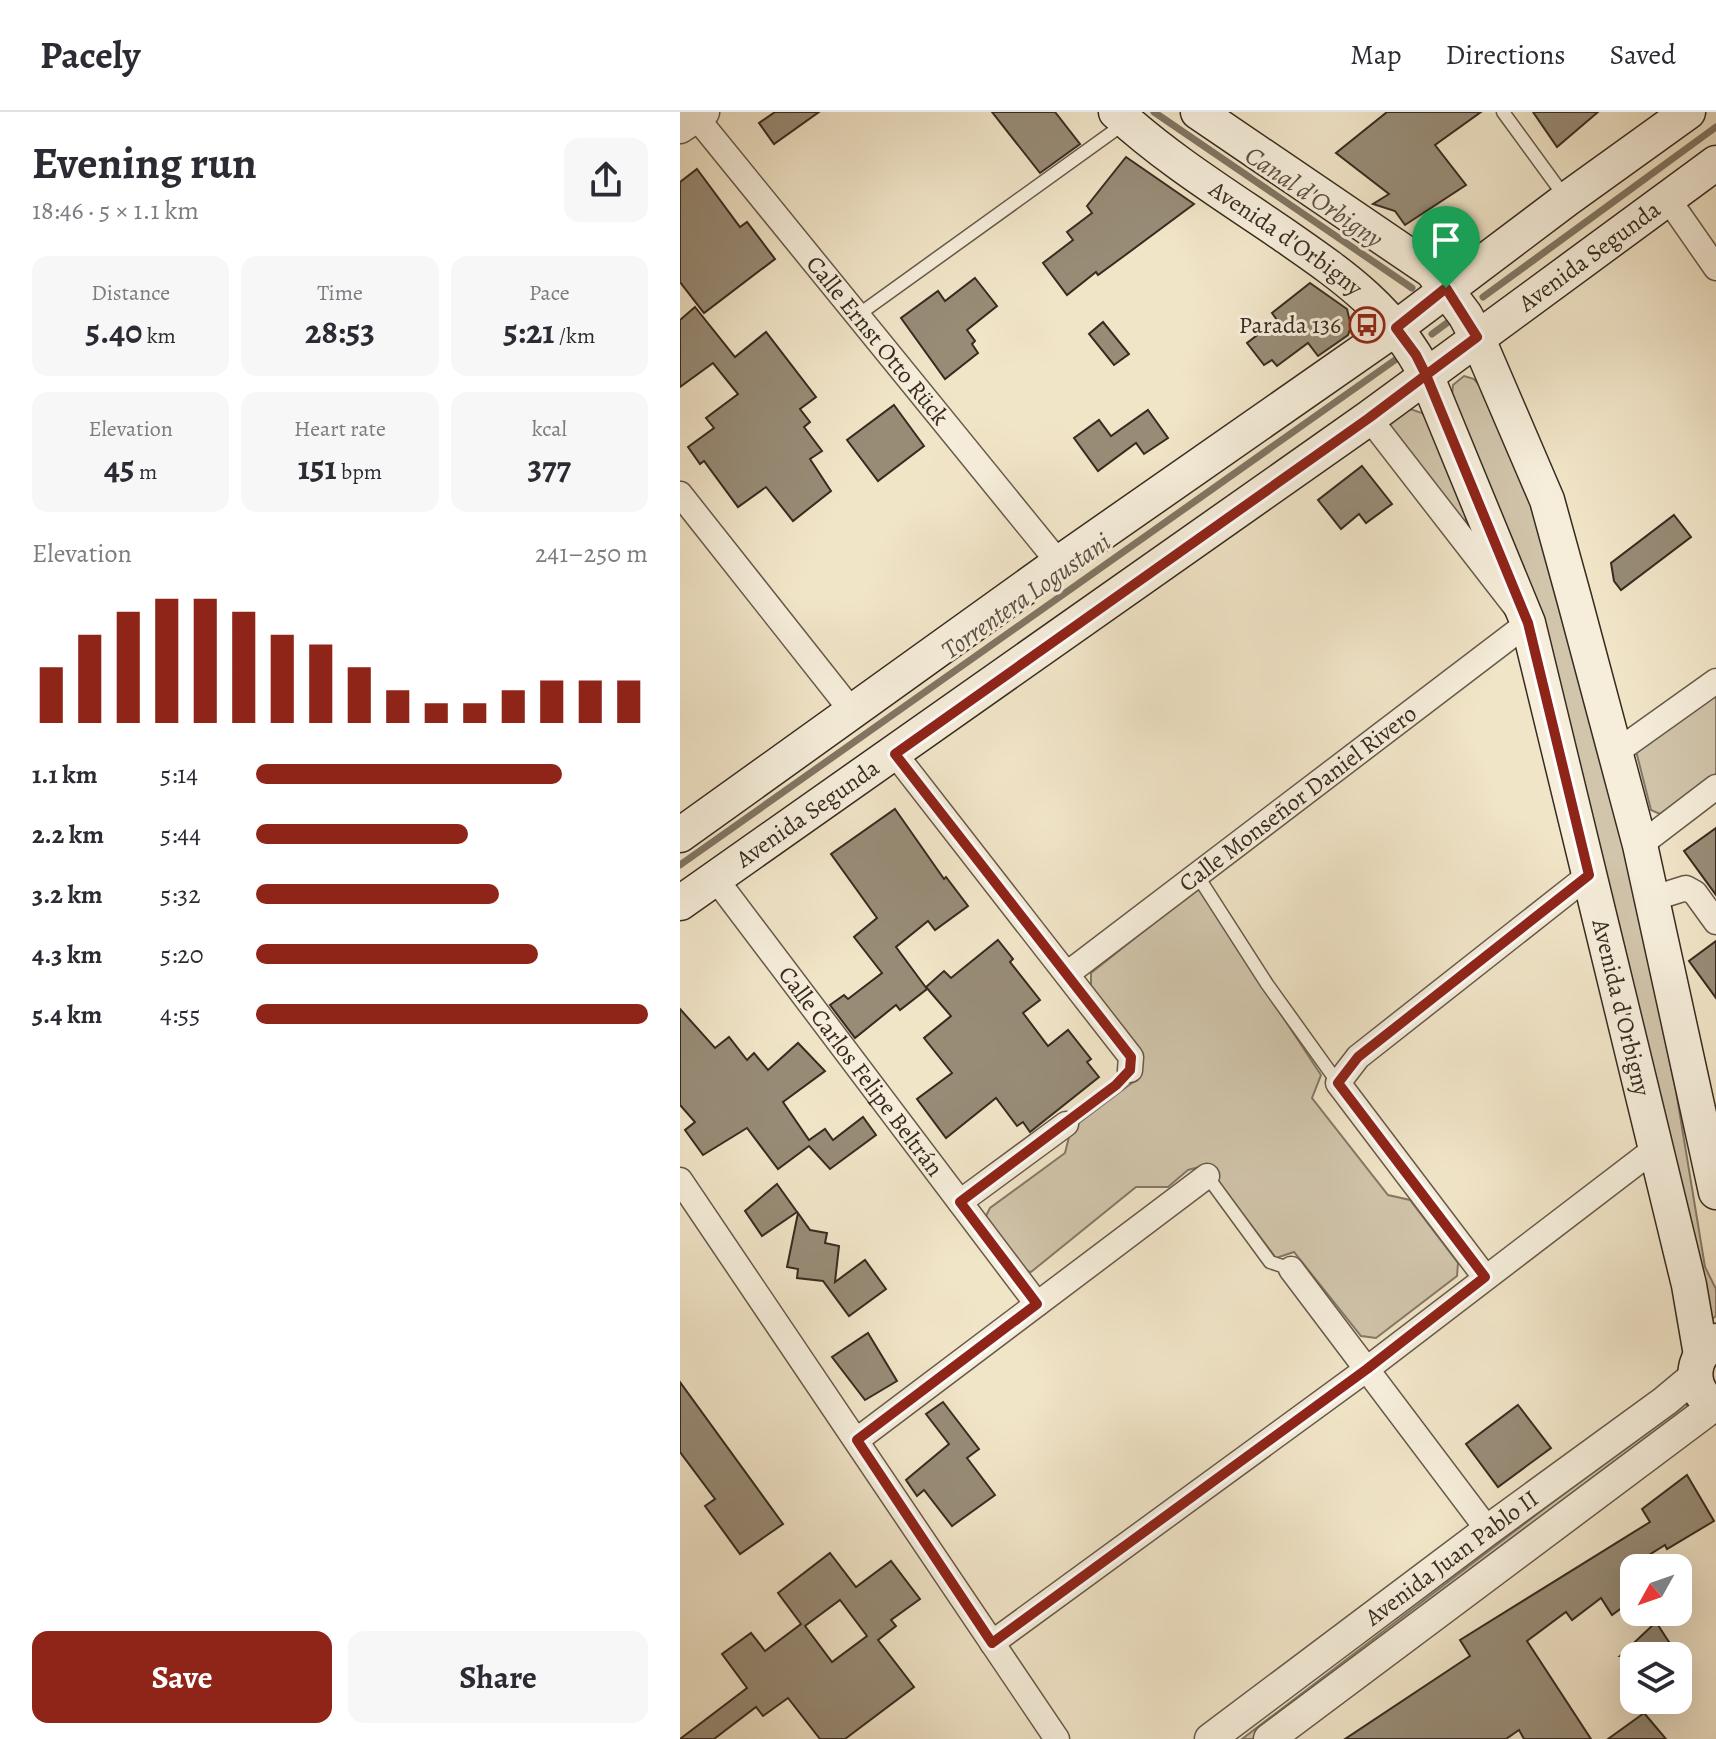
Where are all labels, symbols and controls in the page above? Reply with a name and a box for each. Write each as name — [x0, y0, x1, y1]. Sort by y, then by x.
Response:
text: Pacely — [40, 29, 140, 81]
text: Map — [1350, 36, 1401, 74]
text: Directions — [1445, 36, 1566, 74]
text: Saved — [1610, 36, 1676, 74]
text: Evening run — [32, 133, 257, 193]
button: share — [564, 138, 648, 222]
water label: Canal d'Orbigny — [1238, 138, 1390, 256]
street label: Avenida d'Orbigny — [1202, 173, 1370, 303]
text: 18:46 · 5 × 1.1 km — [32, 193, 199, 228]
street label: Avenida Segunda — [1511, 193, 1667, 319]
pin — [1412, 206, 1480, 288]
icon: arrive — [1424, 218, 1468, 262]
street label: Calle Ernst Otto Rück — [799, 249, 956, 432]
text: Distance — [91, 278, 170, 308]
text: Time — [317, 278, 363, 308]
text: Pace — [529, 278, 570, 308]
bus stop icon: Parada 136 — [1348, 306, 1386, 344]
text: 5.40 — [85, 308, 142, 355]
text: 28:53 — [305, 308, 375, 355]
text: 5:21 — [503, 308, 555, 355]
place label: Parada 136 — [1239, 309, 1341, 341]
text: km — [142, 321, 176, 351]
text: /km — [555, 321, 595, 351]
text: Elevation — [88, 414, 173, 444]
text: Heart rate — [294, 414, 386, 444]
text: kcal — [532, 414, 567, 444]
text: 45 — [104, 444, 135, 491]
text: 151 — [298, 444, 337, 491]
text: 377 — [527, 444, 571, 491]
text: m — [135, 457, 157, 487]
text: bpm — [337, 457, 382, 487]
water label: Torrentera Logustani — [934, 524, 1118, 667]
text: Elevation — [32, 536, 132, 571]
text: 241–250 m — [535, 536, 648, 571]
street label: Calle Monseñor Daniel Rivero — [1172, 697, 1423, 899]
street label: Avenida Segunda — [729, 751, 886, 875]
text: 1.1 km — [32, 757, 98, 792]
text: 5:14 — [160, 757, 198, 792]
text: 2.2 km — [32, 817, 104, 852]
text: 5:44 — [160, 817, 201, 852]
text: 3.2 km — [32, 877, 103, 912]
text: 5:32 — [160, 877, 201, 912]
street label: Avenida d'Orbigny — [1584, 915, 1658, 1099]
text: 4.3 km — [32, 937, 102, 972]
text: 5:20 — [160, 937, 204, 972]
street label: Calle Carlos Felipe Beltrán — [771, 959, 951, 1183]
text: 5.4 km — [32, 997, 102, 1032]
text: 4:55 — [160, 997, 200, 1032]
street label: Avenida Juan Pablo II — [1358, 1483, 1545, 1634]
north arrow — [1620, 1554, 1692, 1626]
map controls — [1620, 1554, 1692, 1714]
button: Save — [32, 1631, 332, 1723]
button: Share — [348, 1631, 648, 1723]
button: layers — [1620, 1642, 1692, 1714]

